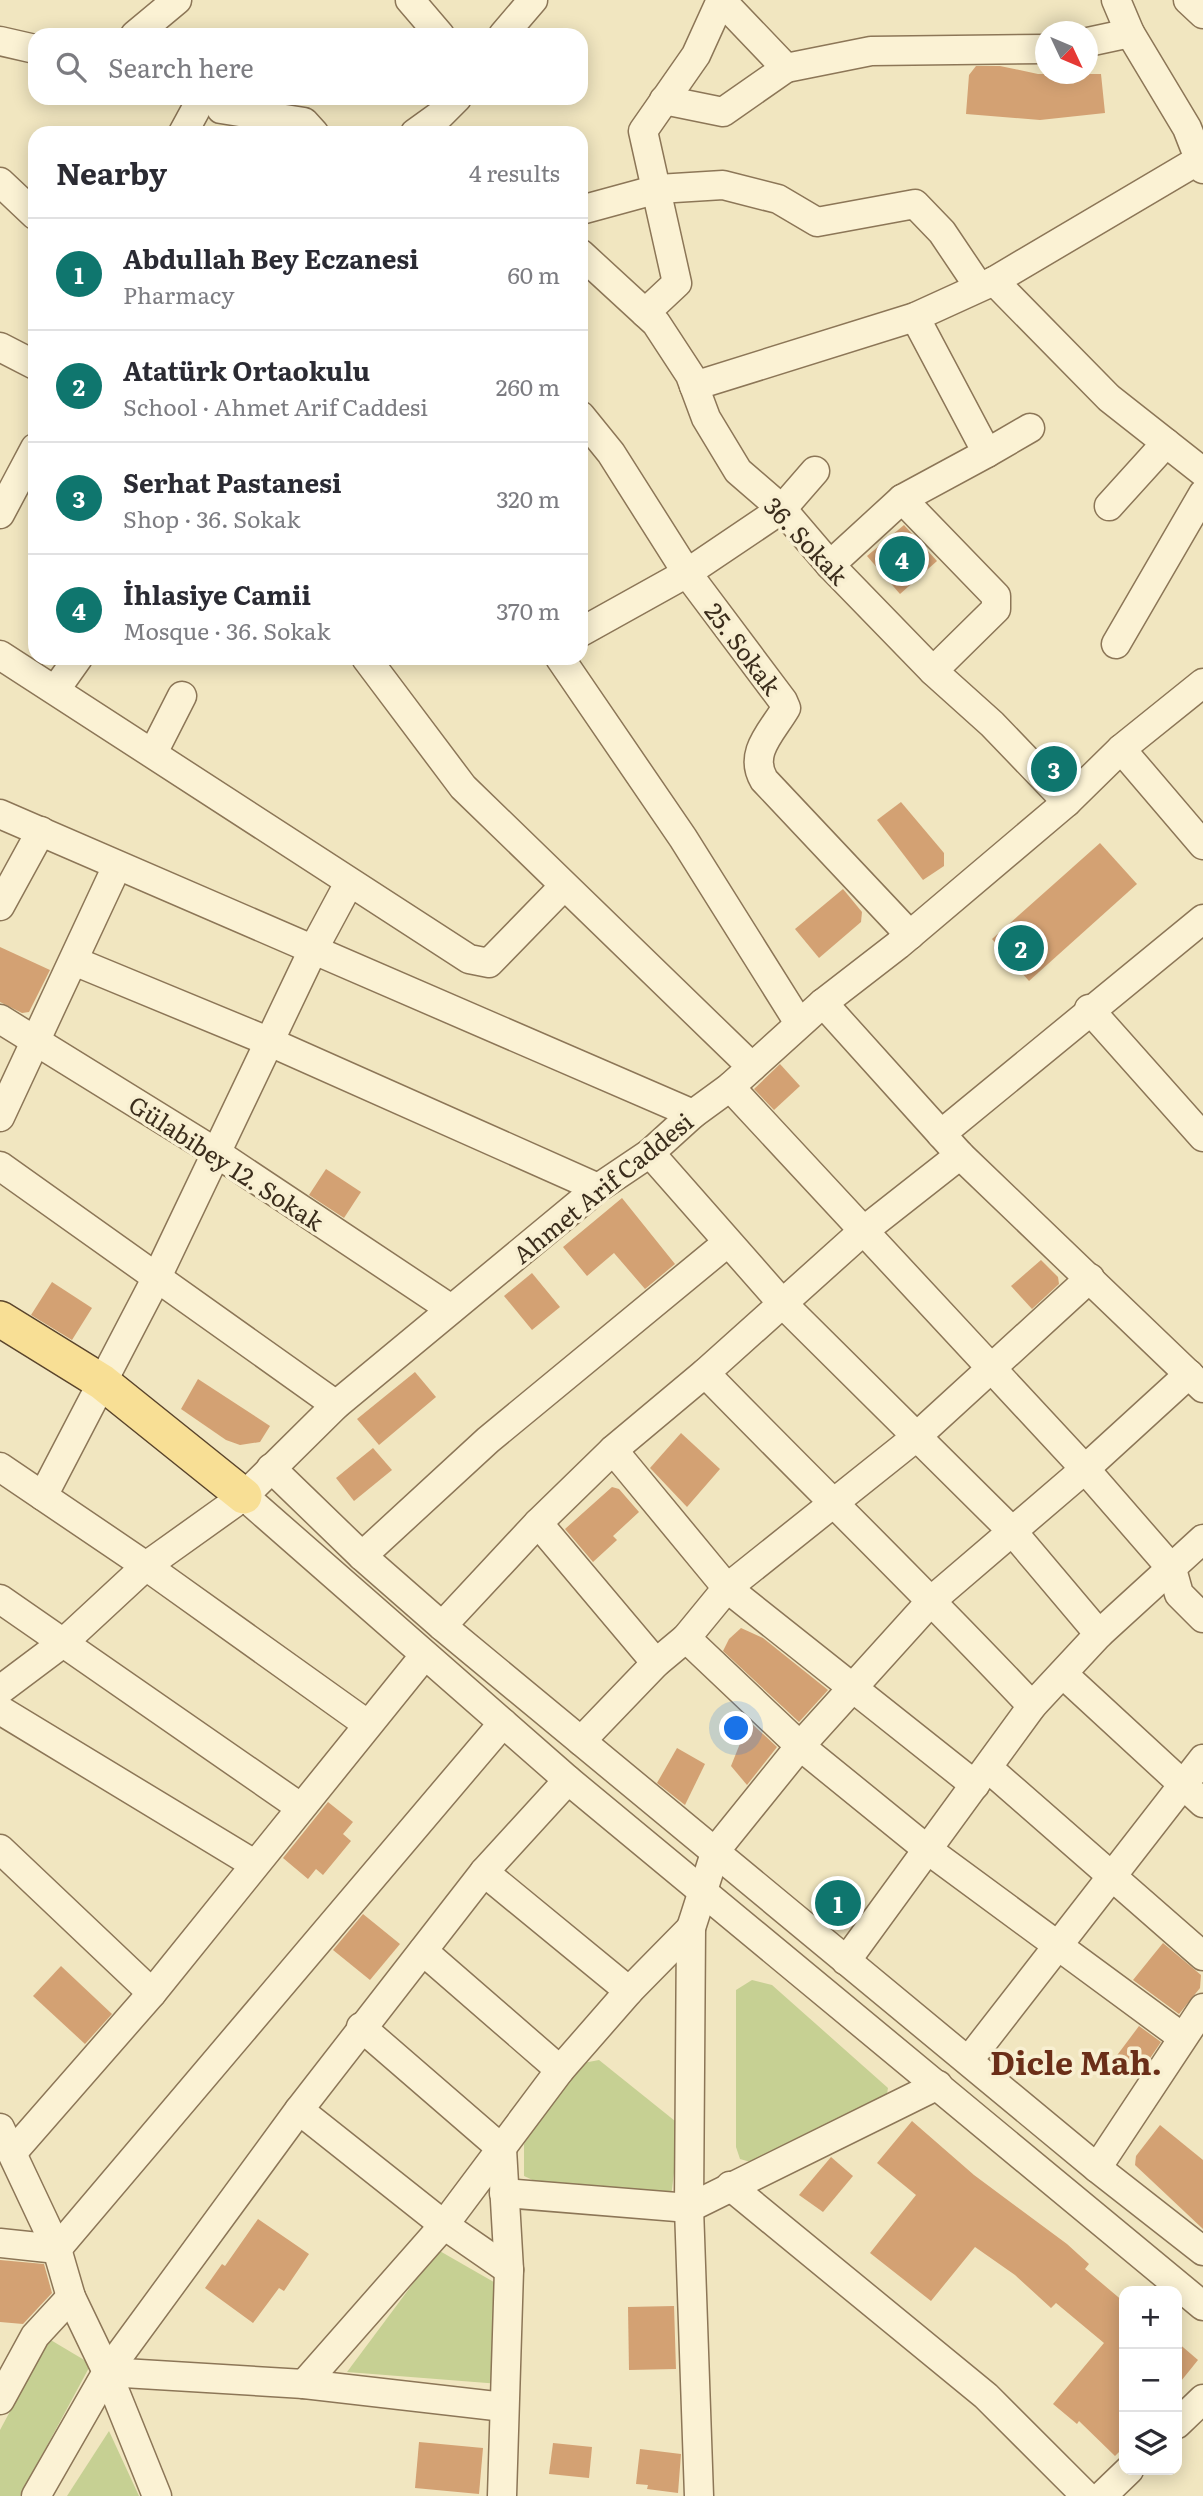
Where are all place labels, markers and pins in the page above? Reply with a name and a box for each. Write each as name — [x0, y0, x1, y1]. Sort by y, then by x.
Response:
pin: 4 — [879, 533, 925, 585]
pin: 3 — [1031, 743, 1077, 795]
pin: 2 — [998, 922, 1044, 974]
pin: 1 — [815, 1877, 861, 1929]

